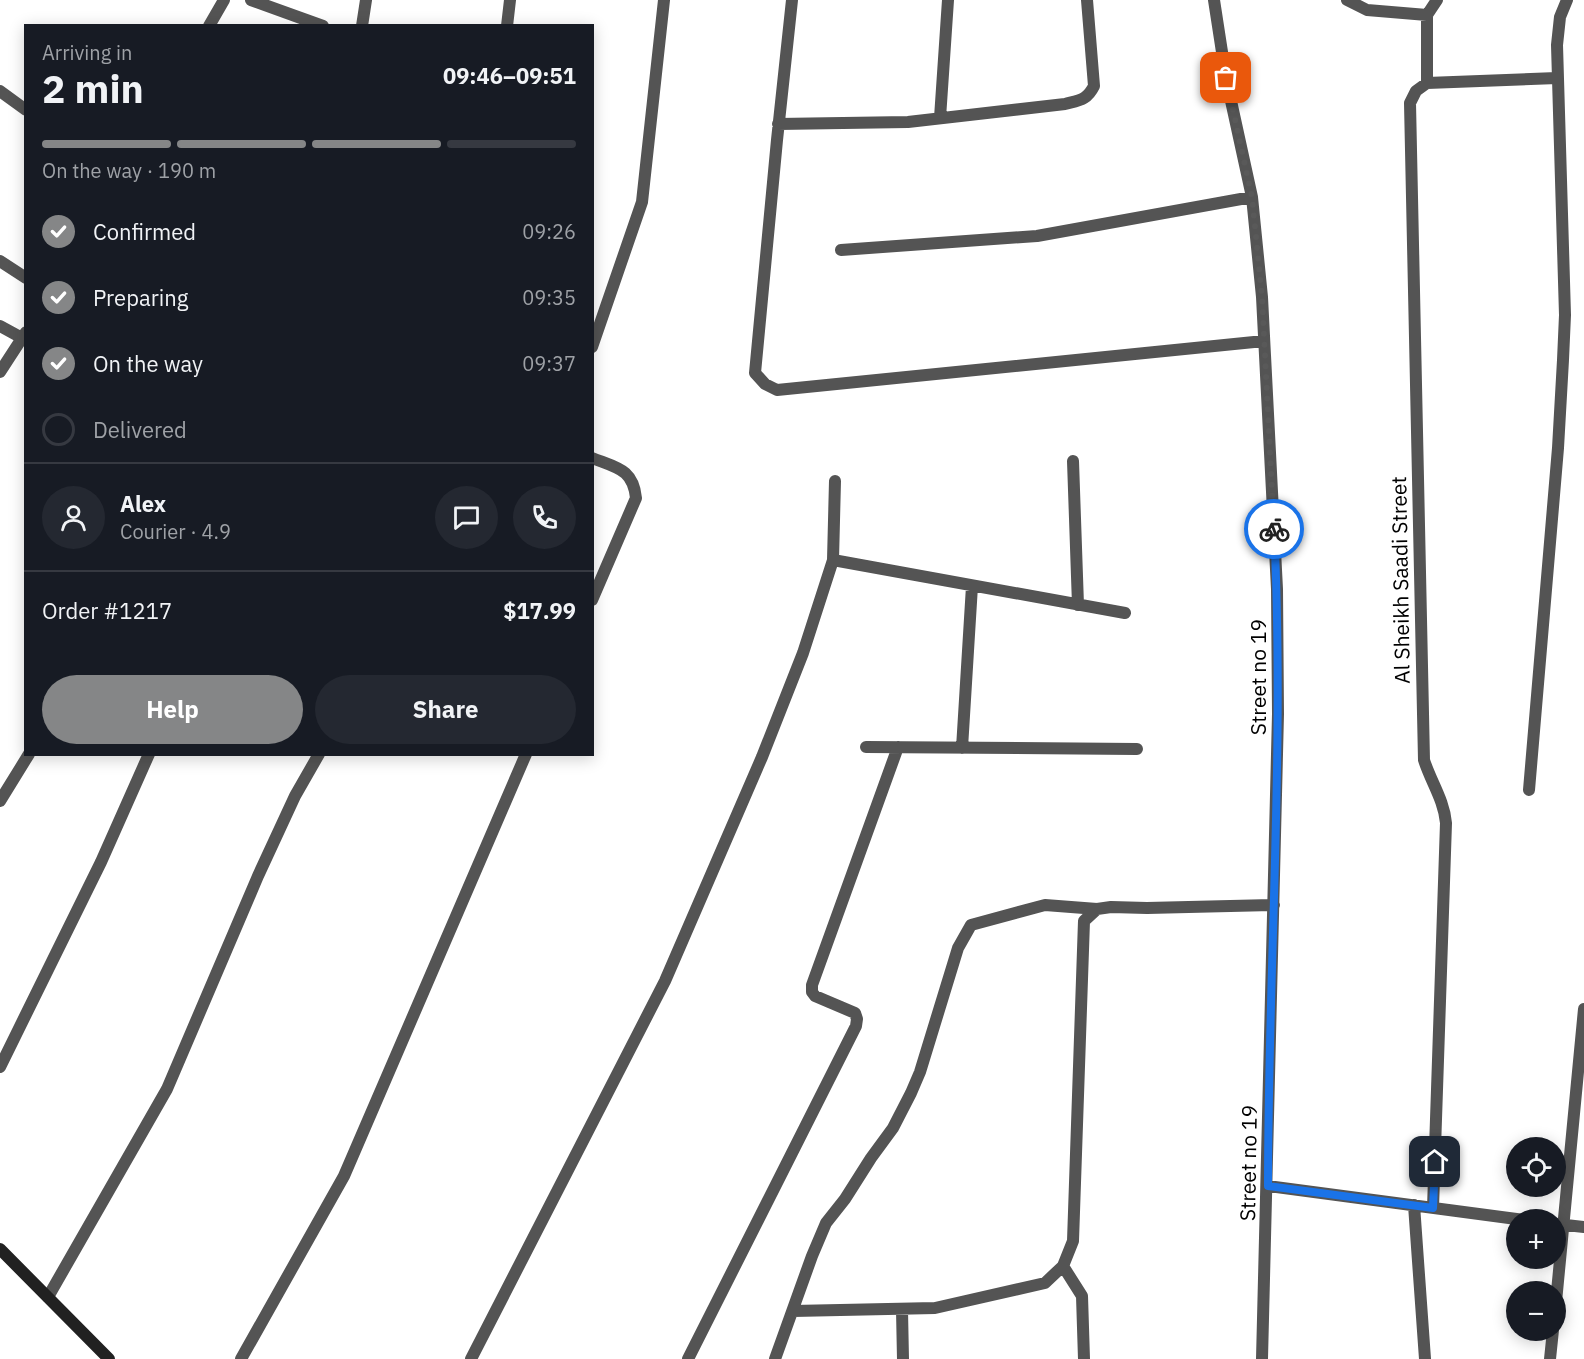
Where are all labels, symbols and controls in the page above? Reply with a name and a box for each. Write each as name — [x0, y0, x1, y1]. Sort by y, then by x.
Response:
text: Arriving in — [42, 39, 132, 66]
pin — [1200, 52, 1251, 103]
text: 09:46–09:51 — [443, 61, 576, 90]
icon: bag — [1209, 61, 1242, 94]
text: 2 min — [42, 63, 144, 114]
text: On the way · 190 m — [42, 157, 216, 184]
icon: check — [42, 215, 75, 248]
text: Confirmed — [93, 217, 196, 246]
text: 09:26 — [522, 218, 576, 245]
icon: check — [42, 281, 75, 314]
text: Preparing — [93, 283, 188, 312]
text: 09:35 — [522, 284, 576, 311]
icon: check — [42, 347, 75, 380]
text: On the way — [93, 349, 203, 378]
text: 09:37 — [522, 350, 576, 377]
text: Delivered — [93, 415, 187, 444]
street label: Al Sheikh Saadi Street — [1384, 476, 1416, 684]
button: person — [42, 486, 105, 549]
button: chat — [435, 486, 498, 549]
button: phone — [513, 486, 576, 549]
text: Alex — [120, 489, 166, 518]
courier — [1244, 499, 1304, 559]
icon: bike — [1258, 513, 1291, 546]
text: Courier · 4.9 — [120, 518, 231, 545]
text: Order #1217 — [42, 596, 172, 625]
text: $17.99 — [503, 596, 576, 625]
street label: Street no 19 — [1244, 619, 1272, 735]
button: Help — [42, 675, 303, 744]
button: Share — [315, 675, 576, 744]
street label: Street no 19 — [1233, 1105, 1263, 1221]
pin — [1409, 1136, 1460, 1187]
map controls — [1506, 1137, 1566, 1341]
button: locate — [1506, 1137, 1566, 1197]
icon: home — [1418, 1145, 1451, 1178]
button: + — [1506, 1209, 1566, 1269]
button: − — [1506, 1281, 1566, 1341]

